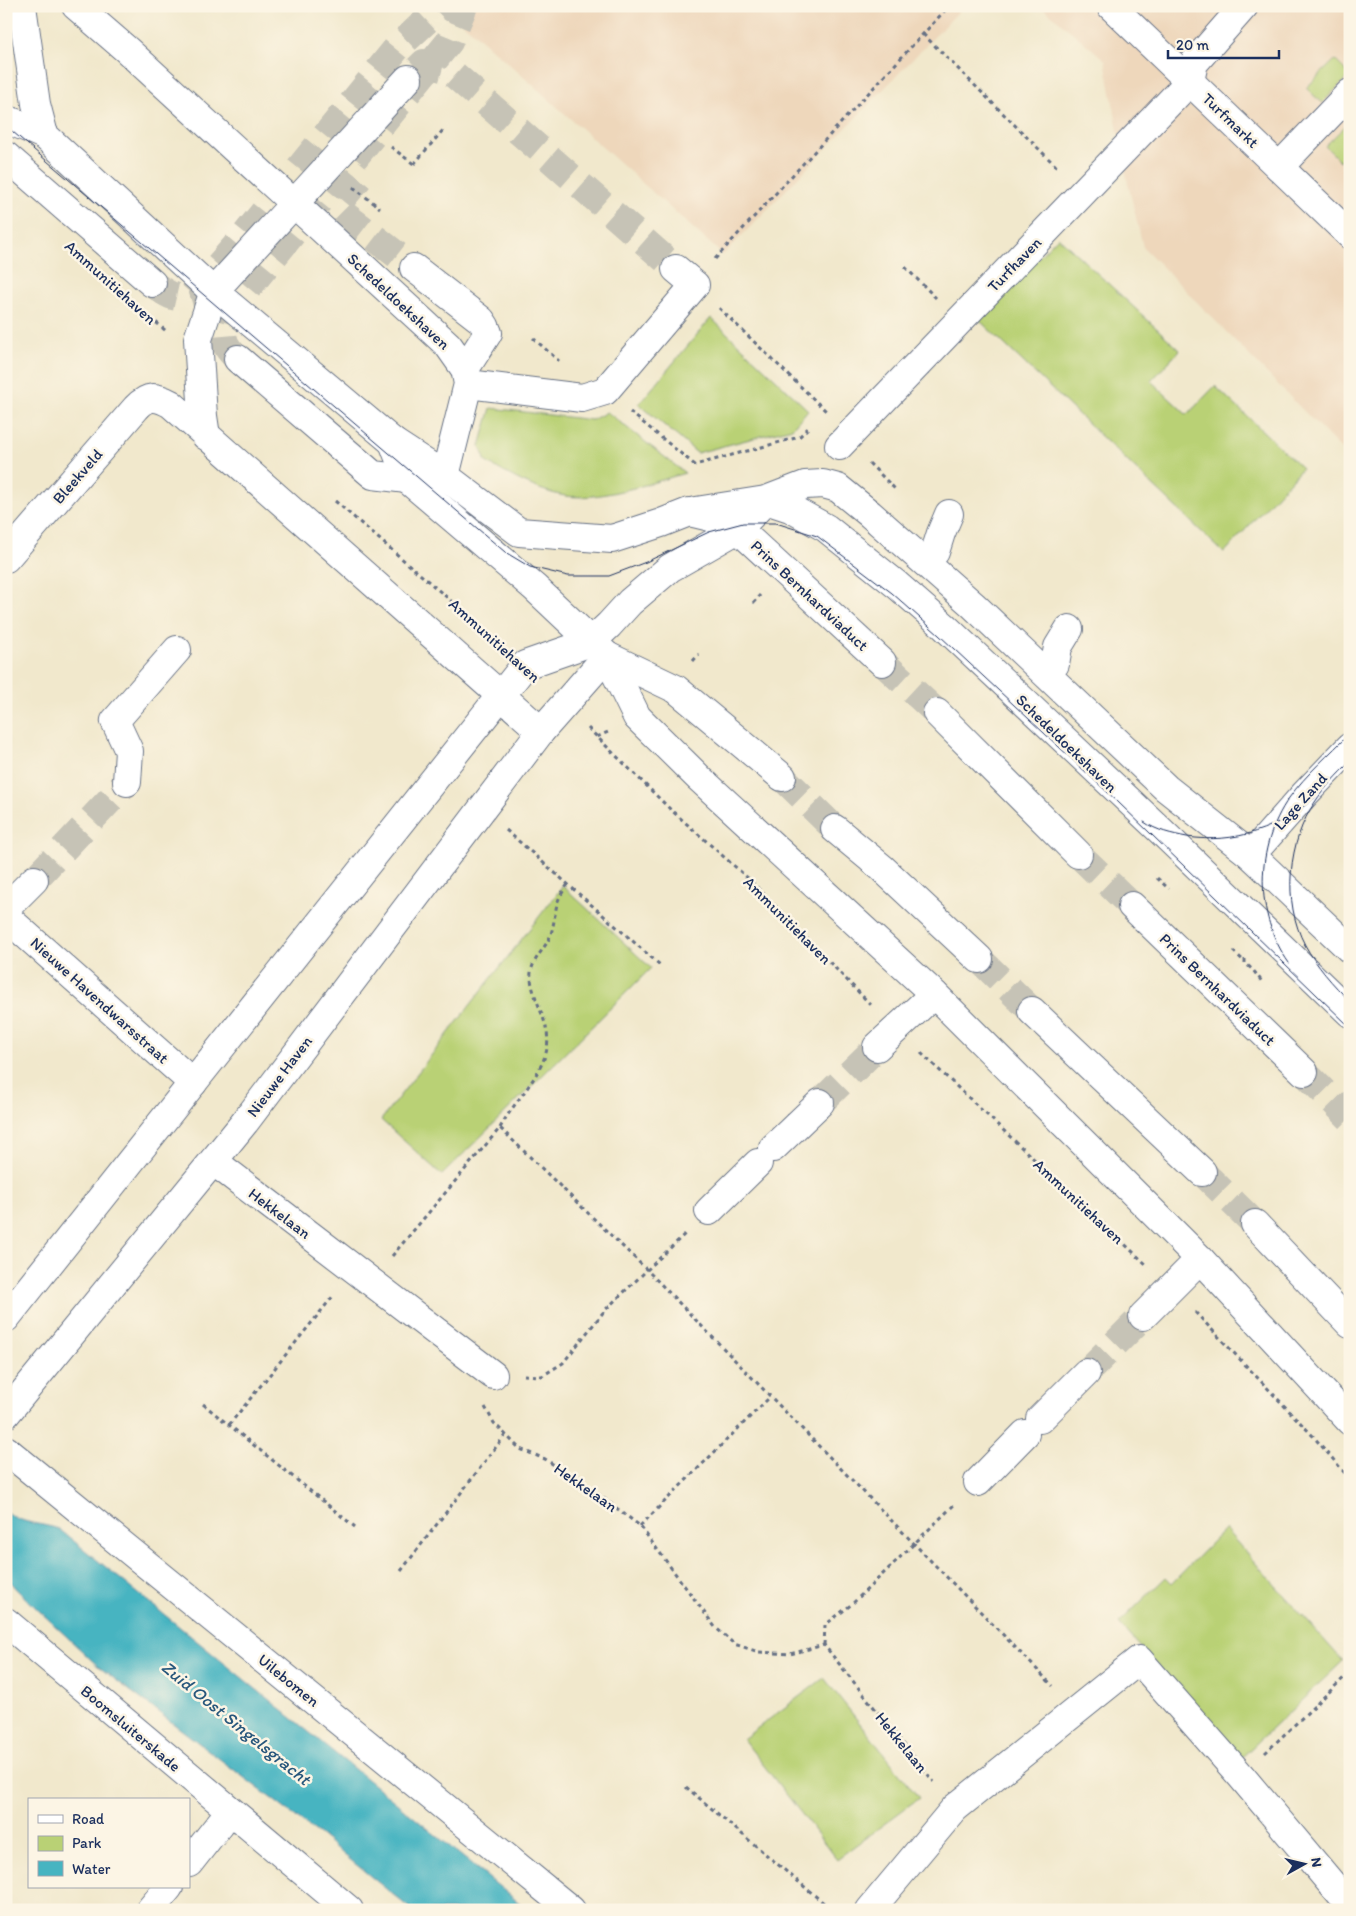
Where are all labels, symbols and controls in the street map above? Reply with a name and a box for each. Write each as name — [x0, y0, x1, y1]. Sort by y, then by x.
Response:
scale bar — [1168, 28, 1280, 60]
text: 20 m — [1176, 36, 1210, 54]
street label: Turfmarkt — [1199, 89, 1263, 152]
street label: Turfhaven — [984, 233, 1046, 296]
street label: Ammunitiehaven — [61, 236, 160, 328]
street label: Schedeldoekshaven — [344, 249, 454, 354]
street label: Bleekveld — [48, 445, 107, 508]
street label: Prins Bernhardviaduct — [747, 536, 872, 655]
street label: Ammunitiehaven — [445, 594, 544, 686]
street label: Schedeldoekshaven — [1012, 690, 1121, 796]
street label: Lage Zand — [1270, 769, 1331, 834]
street label: Ammunitiehaven — [740, 872, 836, 968]
street label: Prins Bernhardviaduct — [1156, 929, 1280, 1050]
street label: Nieuwe Havendwarsstraat — [26, 933, 173, 1068]
street label: Nieuwe Haven — [243, 1032, 316, 1121]
street label: Ammunitiehaven — [1030, 1155, 1128, 1248]
street label: Hekkelaan — [245, 1184, 315, 1243]
street label: Hekkelaan — [550, 1459, 621, 1516]
street label: Uilebomen — [254, 1650, 323, 1711]
water label: Zuid Oost Singelsgracht — [157, 1656, 317, 1791]
street label: Boomsluiterskade — [77, 1681, 184, 1776]
street label: Hekkelaan — [871, 1708, 932, 1777]
legend — [28, 1798, 190, 1888]
text: Road — [72, 1810, 105, 1828]
text: Park — [72, 1834, 102, 1852]
north arrow — [1278, 1838, 1328, 1888]
text: N — [1307, 1856, 1325, 1868]
text: Water — [72, 1860, 111, 1878]

